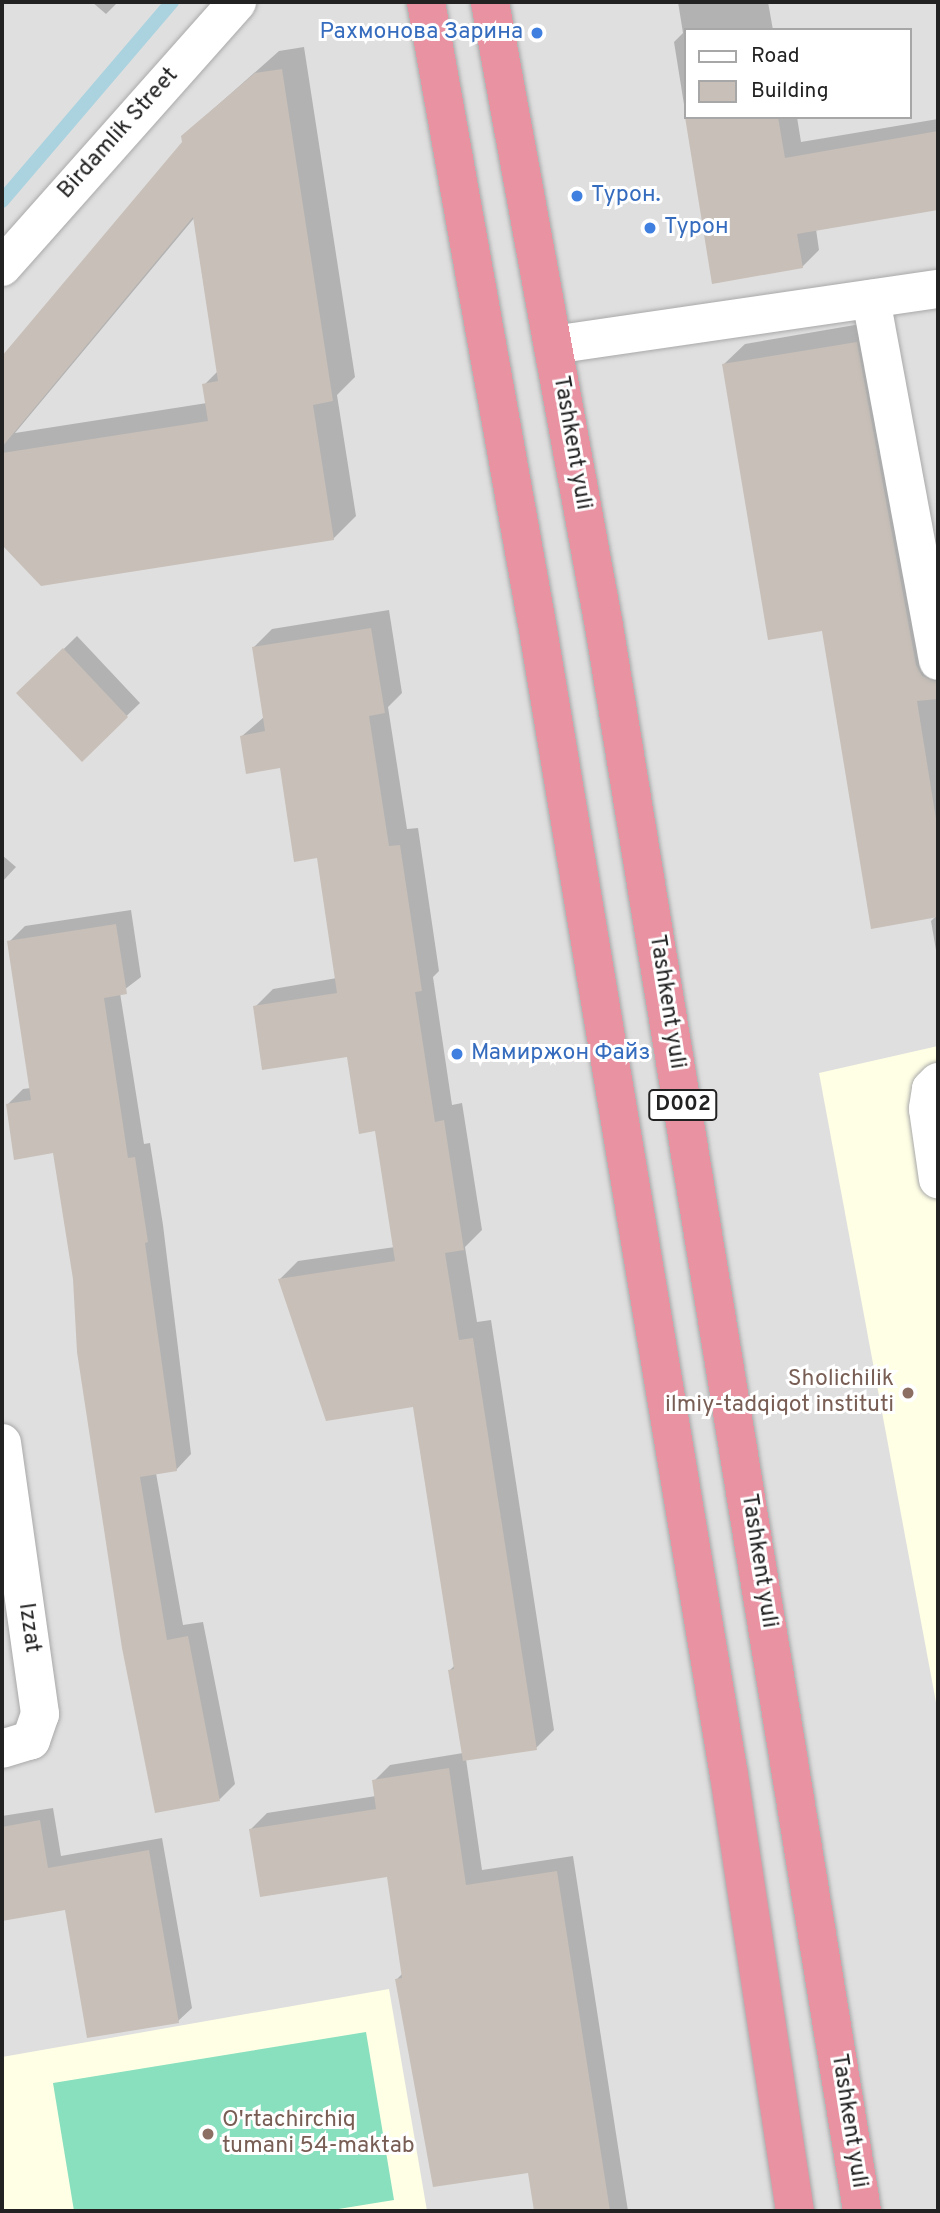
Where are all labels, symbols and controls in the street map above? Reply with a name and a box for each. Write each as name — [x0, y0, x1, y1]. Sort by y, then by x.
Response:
place label: Рахмонова Зарина — [320, 19, 523, 47]
marker: Рахмонова Зарина — [529, 25, 545, 41]
legend — [684, 28, 912, 119]
text: Road — [751, 43, 800, 70]
street label: Birdamlik Street — [53, 63, 185, 205]
text: Building — [751, 78, 829, 105]
place label: Турон. — [591, 182, 661, 210]
marker: Турон. — [569, 188, 585, 204]
place label: Турон — [664, 214, 729, 242]
marker: Турон — [642, 220, 658, 236]
street label: Tashkent yuli — [546, 374, 596, 512]
street label: Tashkent yuli — [642, 933, 690, 1071]
place label: Мамиржон Файз — [471, 1040, 651, 1068]
marker: Мамиржон Файз — [449, 1046, 465, 1062]
road number: D002 — [648, 1088, 718, 1122]
place label: Sholichilik ilmiy-tadqiqot instituti — [665, 1366, 894, 1420]
marker: Sholichilik ilmiy-tadqiqot instituti — [900, 1385, 916, 1401]
street label: Tashkent yuli — [734, 1492, 782, 1630]
street label: Izzat — [11, 1601, 45, 1655]
street label: Tashkent yuli — [824, 2052, 872, 2190]
place label: O'rtachirchiq tumani 54-maktab — [222, 2107, 415, 2161]
marker: O'rtachirchiq tumani 54-maktab — [200, 2126, 216, 2142]

